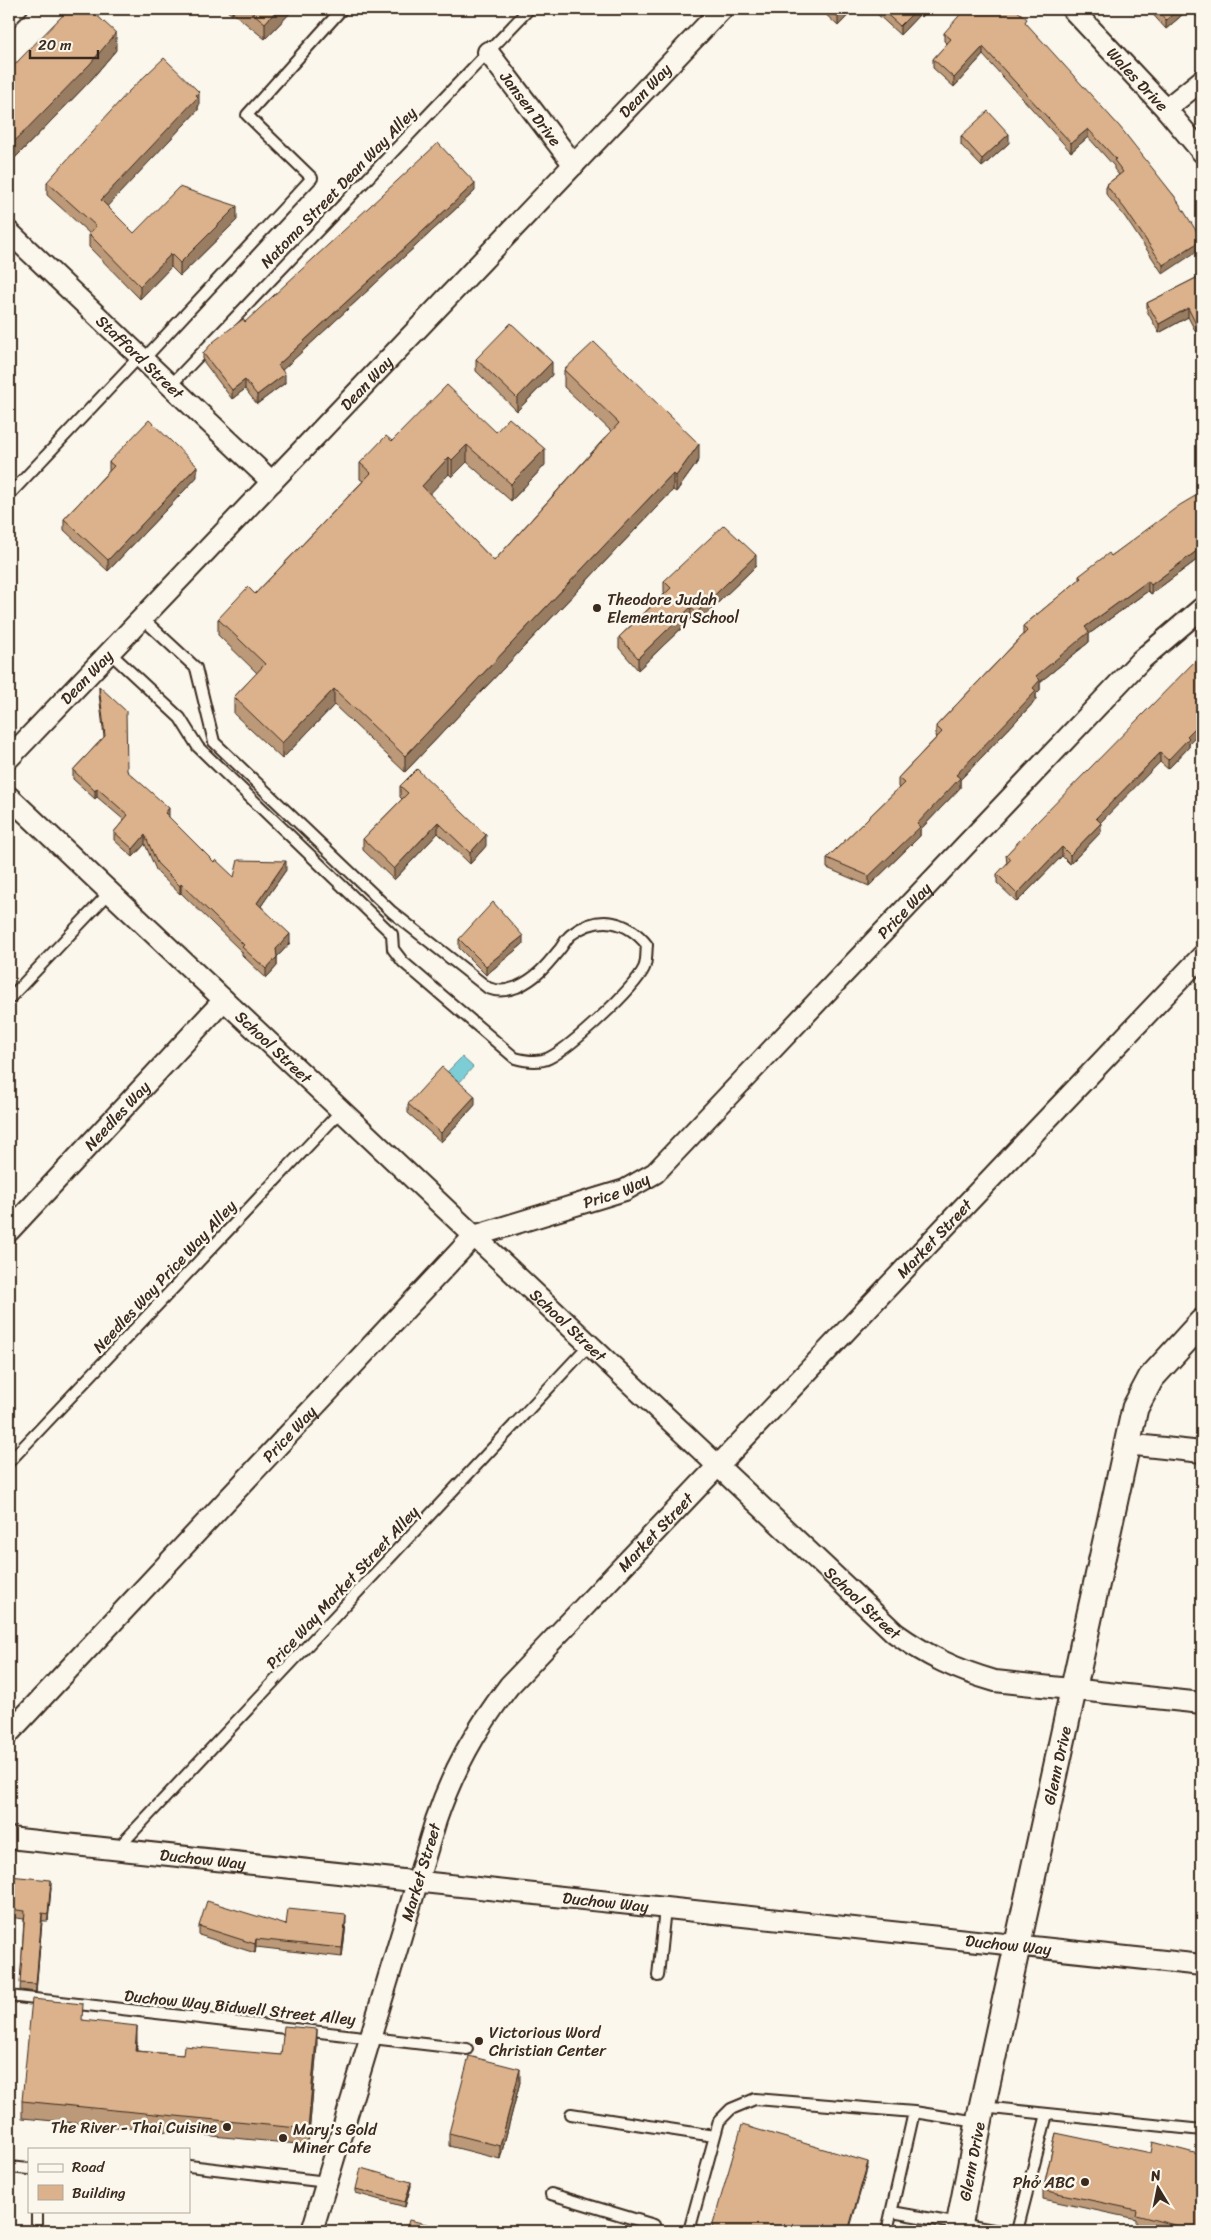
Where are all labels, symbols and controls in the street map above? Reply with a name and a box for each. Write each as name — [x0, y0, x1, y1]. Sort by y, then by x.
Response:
scale bar — [30, 28, 98, 60]
text: 20 m — [38, 32, 72, 58]
street label: Wales Drive — [1099, 40, 1176, 119]
street label: Dean Way — [611, 56, 679, 125]
street label: Jansen Drive — [492, 64, 569, 153]
street label: Natoma Street Dean Way Alley — [253, 99, 424, 275]
street label: Stafford Street — [89, 308, 191, 407]
street label: Dean Way — [333, 348, 401, 418]
place label: Theodore Judah Elementary School — [607, 585, 739, 632]
marker: Theodore Judah Elementary School — [591, 602, 603, 614]
street label: Dean Way — [53, 642, 121, 712]
street label: Price Way — [870, 875, 939, 946]
street label: School Street — [228, 1003, 319, 1092]
street label: Needles Way — [77, 1073, 158, 1158]
street label: Price Way — [579, 1164, 656, 1217]
street label: Needles Way Price Way Alley — [85, 1192, 244, 1360]
street label: Market Street — [889, 1192, 980, 1285]
street label: School Street — [523, 1281, 614, 1369]
street label: Price Way — [255, 1398, 324, 1469]
street label: Market Street — [610, 1485, 701, 1579]
street label: Price Way Market Street Alley — [258, 1498, 427, 1676]
street label: School Street — [817, 1559, 907, 1648]
street label: Glenn Drive — [1035, 1723, 1080, 1808]
street label: Market Street — [392, 1819, 449, 1925]
street label: Duchow Way — [158, 1840, 248, 1878]
street label: Duchow Way — [561, 1883, 651, 1921]
street label: Duchow Way — [964, 1926, 1054, 1964]
street label: Duchow Way Bidwell Street Alley — [123, 1981, 358, 2034]
place label: Victorious Word Christian Center — [489, 2018, 607, 2065]
marker: Victorious Word Christian Center — [473, 2035, 485, 2047]
place label: The River - Thai Cuisine — [51, 2113, 217, 2142]
place label: Mary's Gold Miner Cafe — [293, 2115, 378, 2162]
street label: Glenn Drive — [950, 2119, 994, 2203]
marker: The River - Thai Cuisine — [221, 2121, 233, 2133]
marker: Mary's Gold Miner Cafe — [277, 2132, 289, 2144]
legend — [28, 2148, 190, 2212]
text: Road — [72, 2154, 105, 2180]
north arrow — [1134, 2162, 1184, 2212]
text: N — [1148, 2162, 1163, 2189]
place label: Phở ABC — [1013, 2168, 1075, 2197]
marker: Phở ABC — [1079, 2176, 1091, 2188]
text: Building — [72, 2180, 126, 2206]

